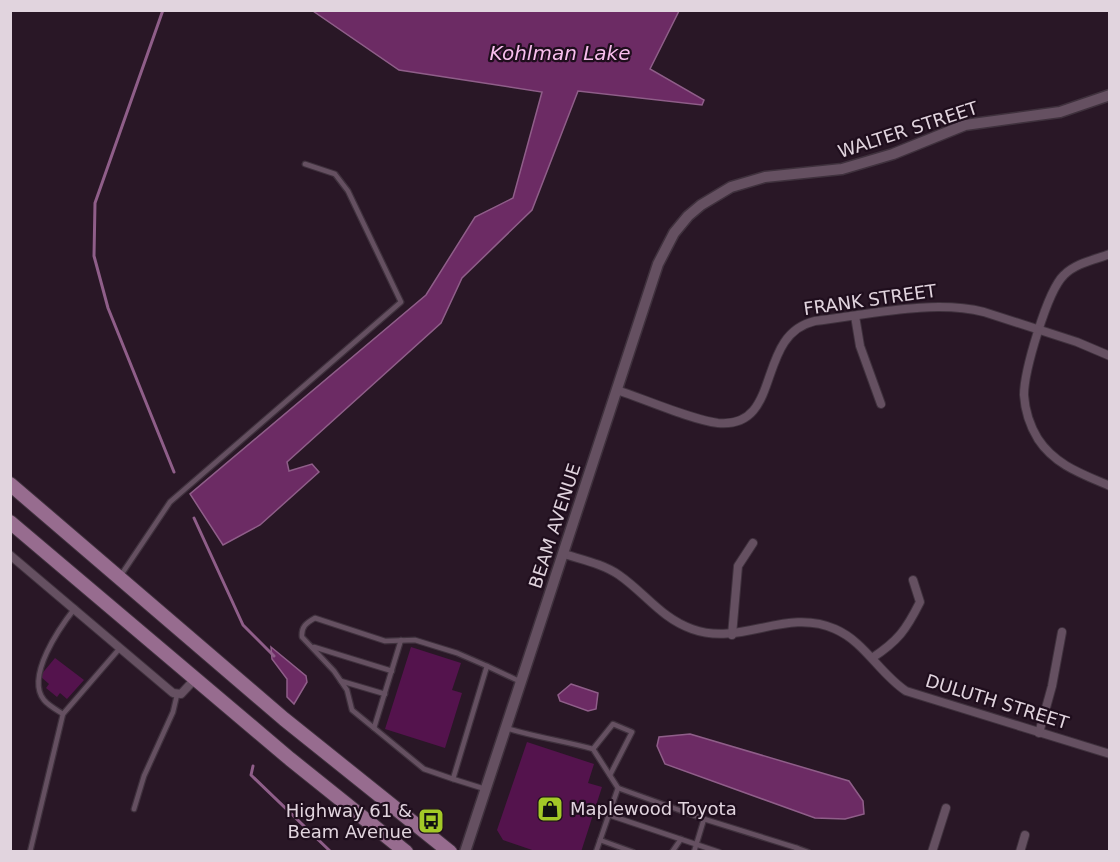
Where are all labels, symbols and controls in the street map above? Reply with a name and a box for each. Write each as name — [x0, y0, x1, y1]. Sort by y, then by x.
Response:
water label: Kohlman Lake — [490, 41, 630, 65]
street label: WALTER STREET — [835, 97, 981, 162]
street label: FRANK STREET — [802, 280, 939, 319]
street label: BEAM AVENUE — [524, 461, 585, 591]
street label: DULUTH STREET — [923, 670, 1072, 734]
shop icon: Maplewood Toyota — [535, 794, 565, 824]
place label: Maplewood Toyota — [570, 798, 737, 819]
place label: Highway 61 & Beam Avenue — [286, 800, 412, 842]
bus stop icon: Highway 61 & Beam Avenue — [416, 806, 446, 836]

